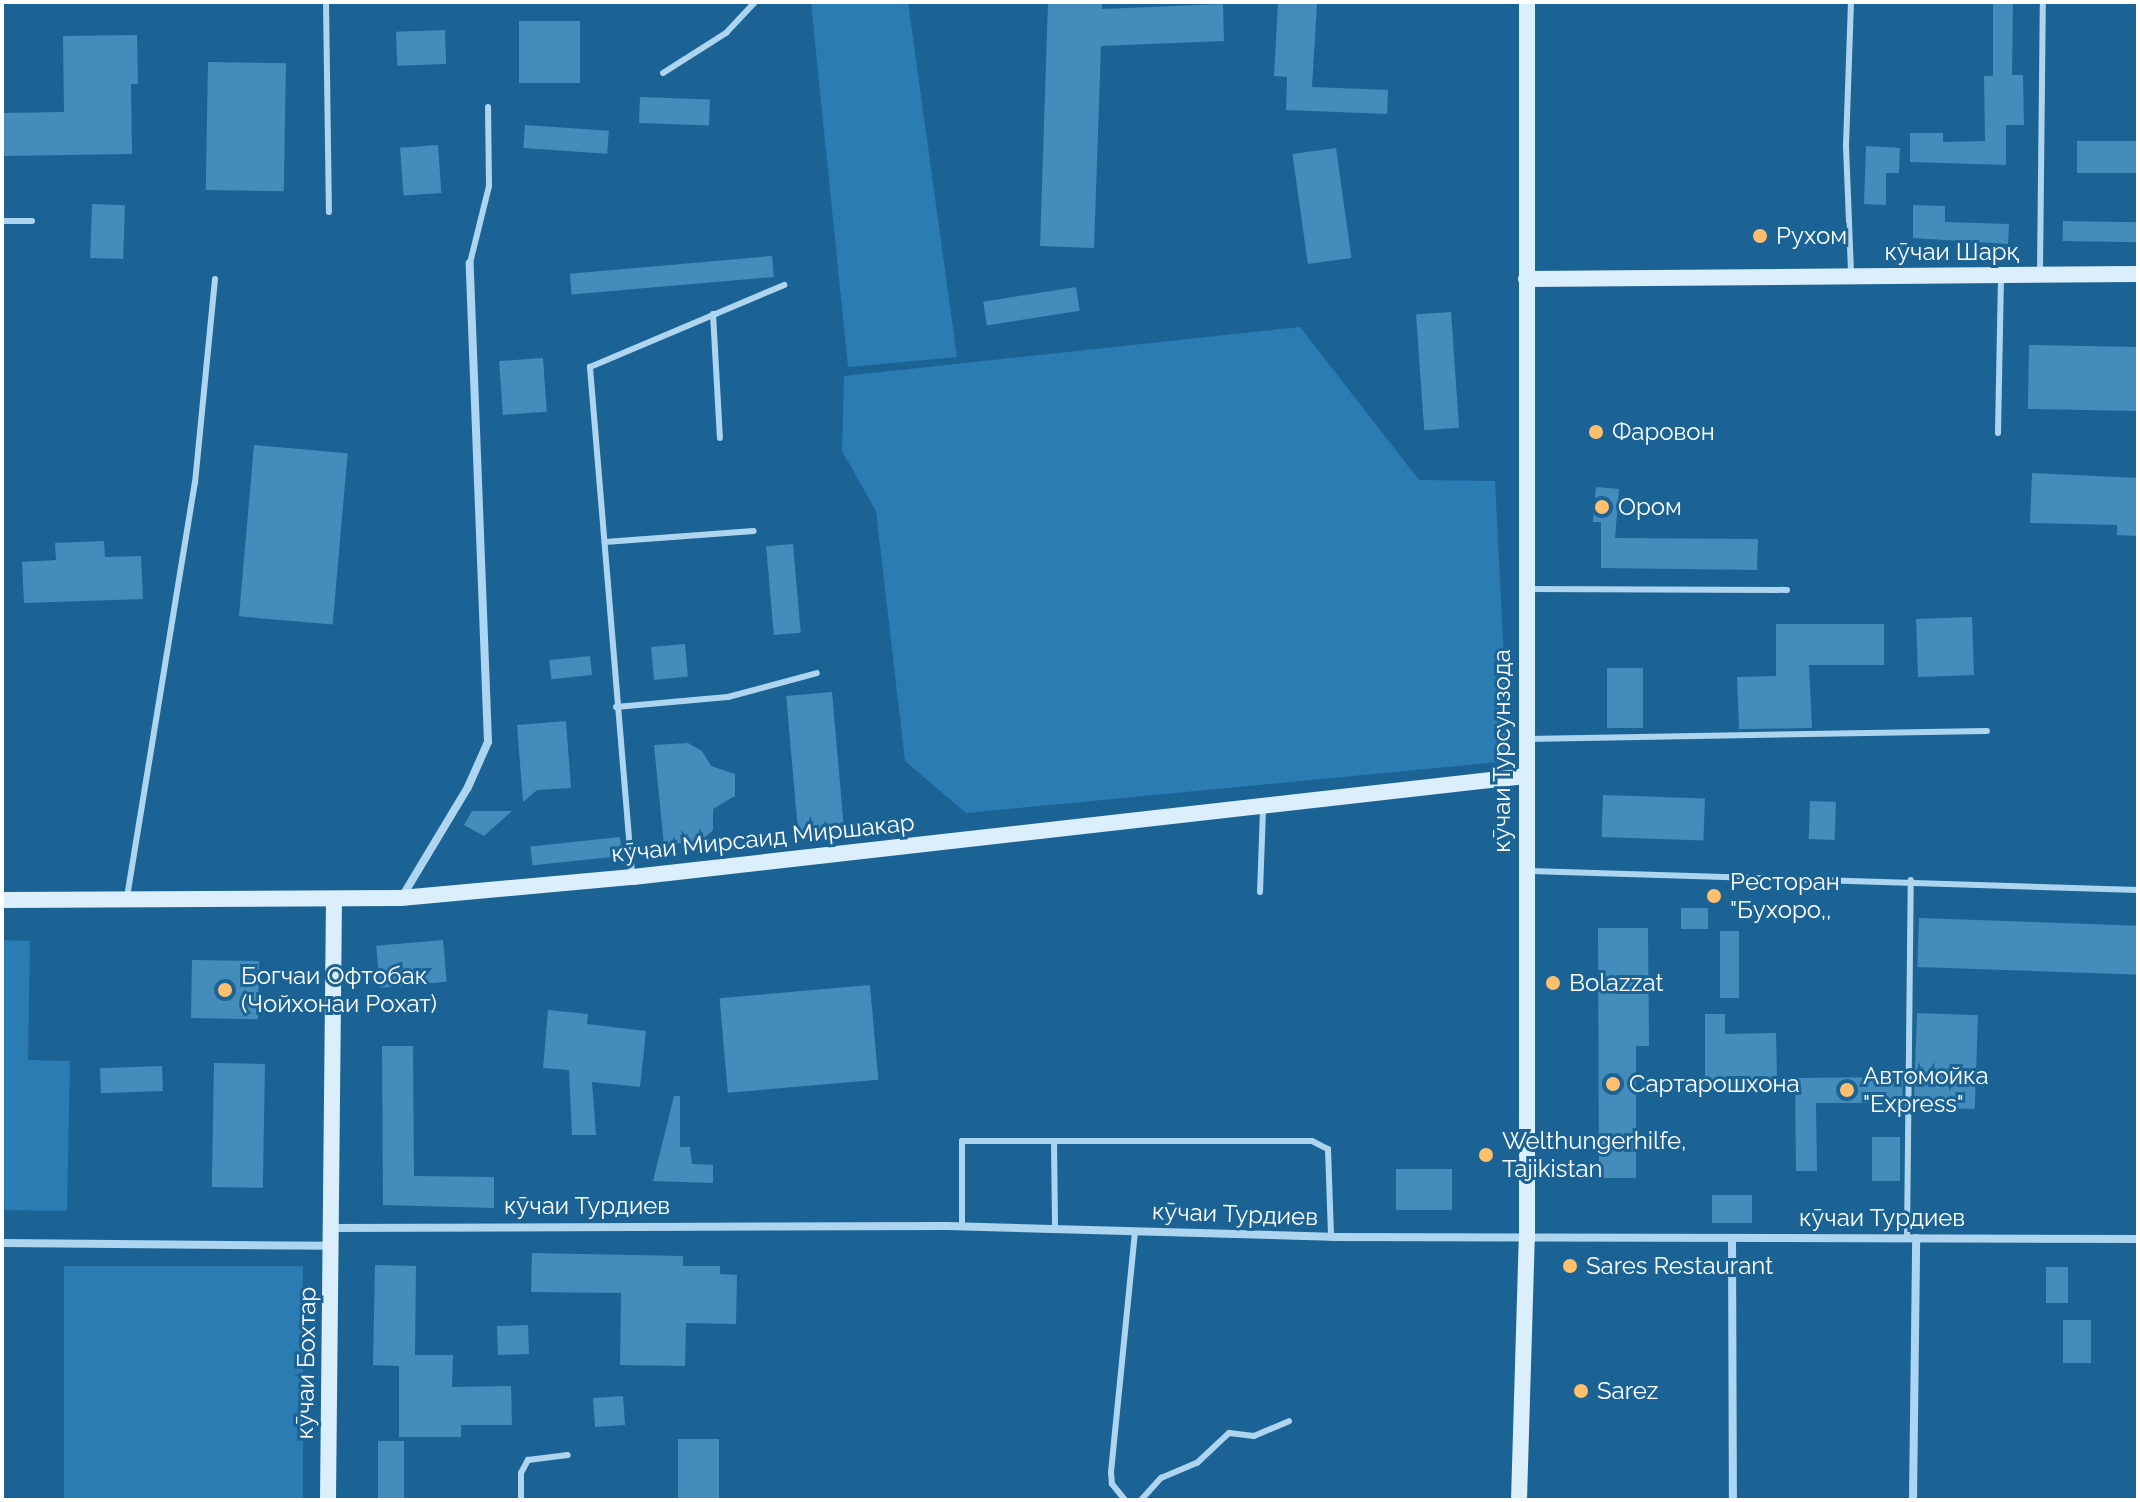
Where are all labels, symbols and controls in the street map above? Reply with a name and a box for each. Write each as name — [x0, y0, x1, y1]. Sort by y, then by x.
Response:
place label: Рухом — [1776, 222, 1847, 250]
marker: Рухом — [1751, 227, 1769, 245]
street label: кӯчаи Шарқ — [1885, 238, 2019, 266]
place label: Фаровон — [1612, 418, 1715, 446]
marker: Фаровон — [1587, 423, 1605, 441]
place label: Ором — [1618, 493, 1682, 521]
marker: Ором — [1593, 498, 1611, 516]
street label: кӯчаи Турсунзода — [1488, 649, 1516, 853]
street label: кӯчаи Мирсаид Миршакар — [610, 808, 916, 868]
place label: Ресторан "Бухоро,, — [1730, 868, 1840, 924]
marker: Ресторан "Бухоро,, — [1705, 887, 1723, 905]
place label: Богчаи Офтобак (Чойхонаи Рохат) — [241, 962, 437, 1018]
place label: Bolazzat — [1569, 969, 1664, 997]
marker: Bolazzat — [1544, 974, 1562, 992]
marker: Богчаи Офтобак (Чойхонаи Рохат) — [216, 981, 234, 999]
place label: Автомойка "Express" — [1863, 1062, 1989, 1118]
place label: Сартарошхона — [1629, 1070, 1799, 1098]
marker: Сартарошхона — [1604, 1075, 1622, 1093]
marker: Автомойка "Express" — [1838, 1081, 1856, 1099]
place label: Welthungerhilfe, Tajikistan — [1502, 1127, 1687, 1183]
marker: Welthungerhilfe, Tajikistan — [1477, 1146, 1495, 1164]
street label: кӯчаи Турдиев — [504, 1192, 670, 1220]
street label: кӯчаи Турдиев — [1151, 1197, 1319, 1231]
street label: кӯчаи Турдиев — [1799, 1204, 1965, 1232]
place label: Sares Restaurant — [1586, 1252, 1773, 1280]
marker: Sares Restaurant — [1561, 1257, 1579, 1275]
street label: кӯчаи Бохтар — [290, 1286, 322, 1440]
place label: Sarez — [1597, 1377, 1658, 1405]
marker: Sarez — [1572, 1382, 1590, 1400]

